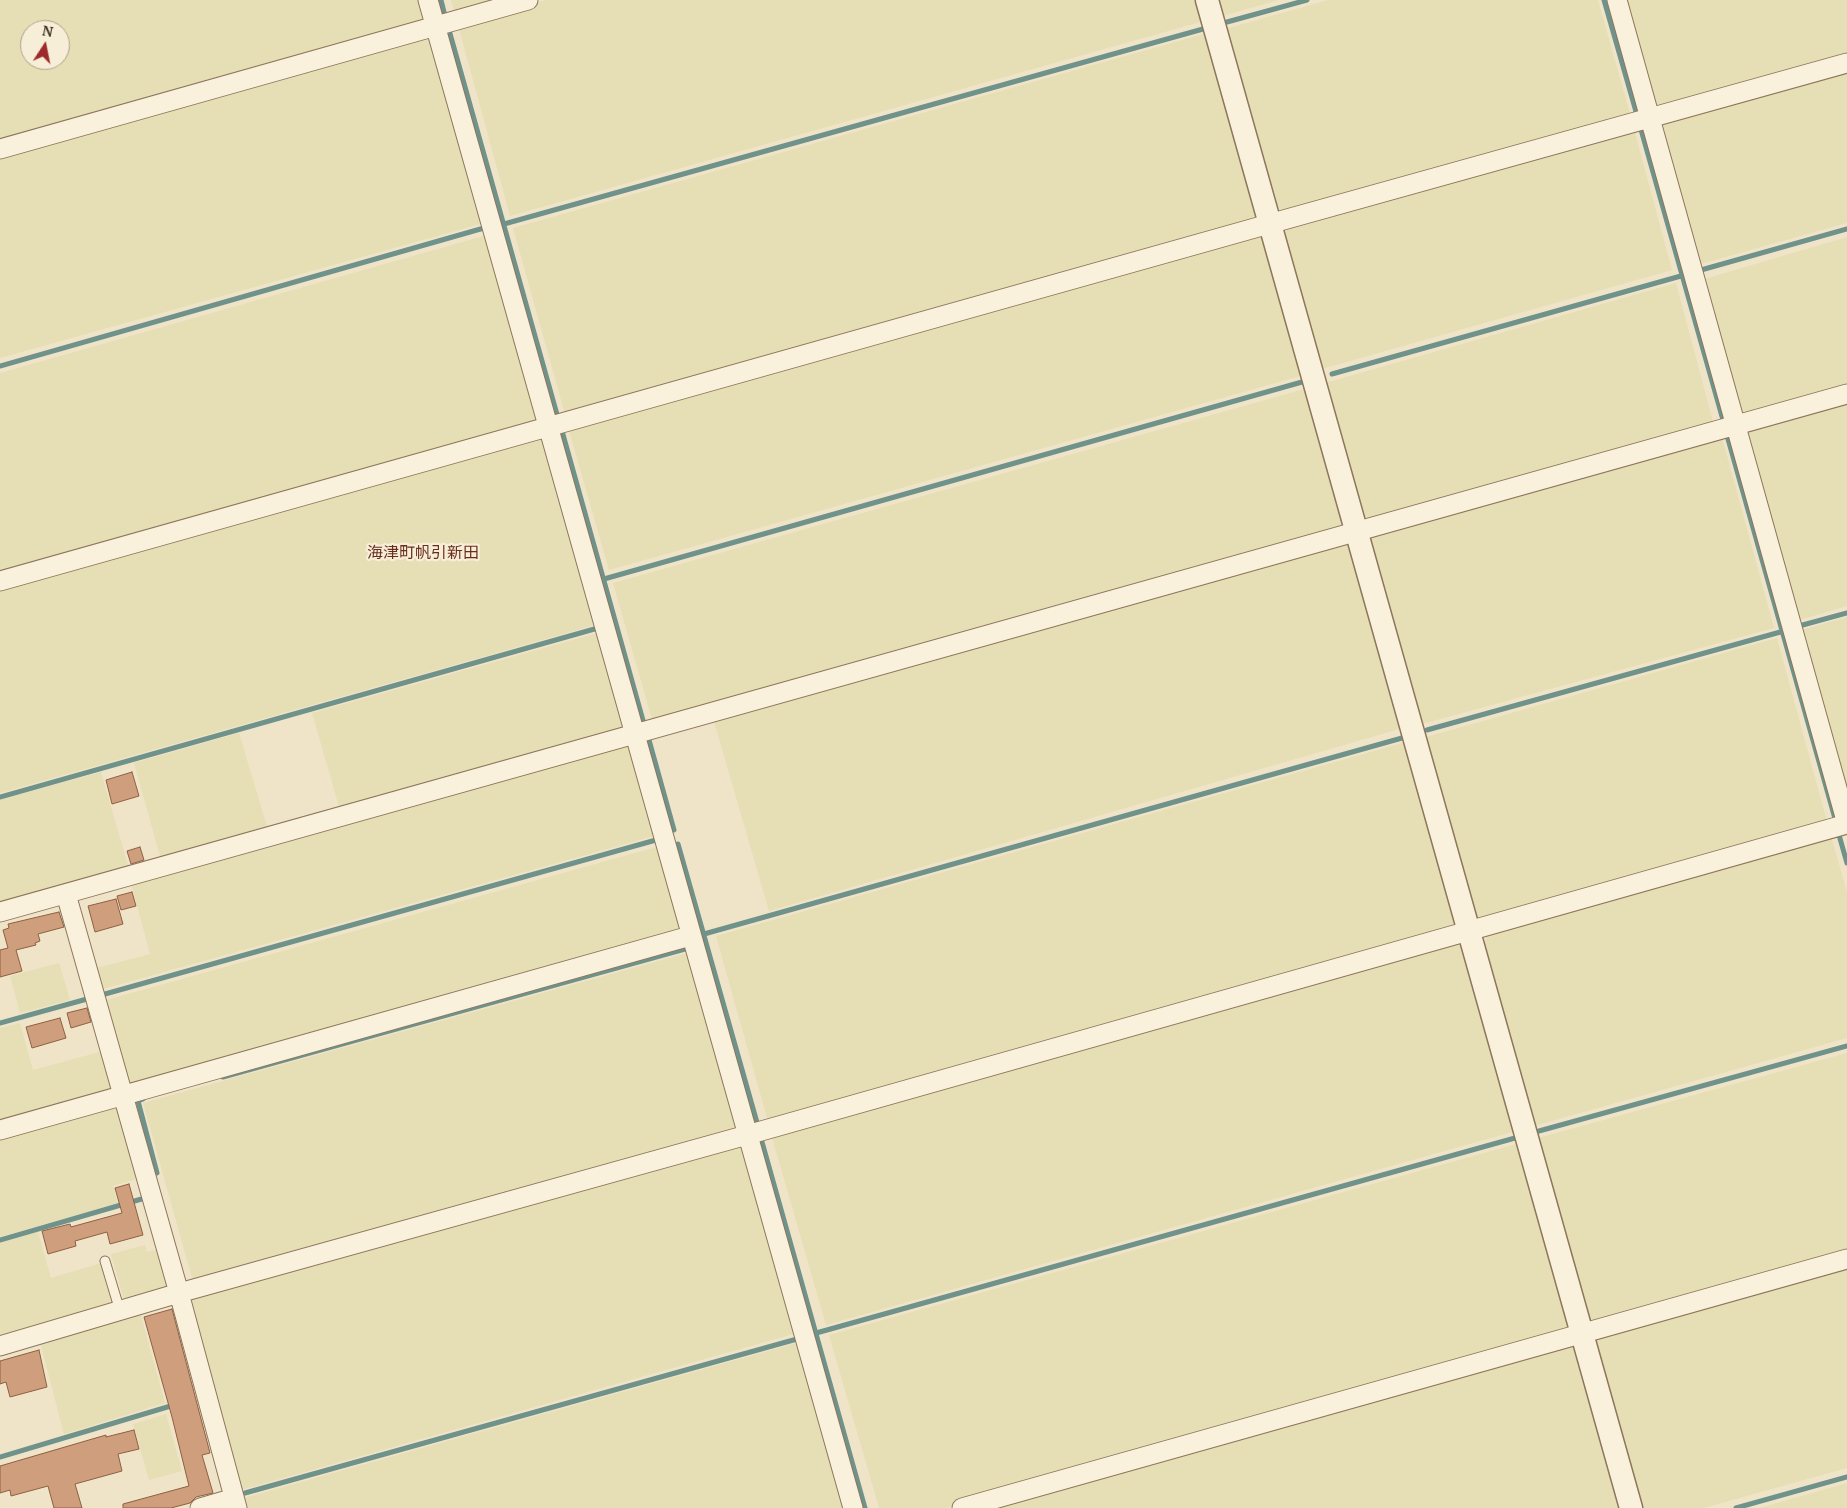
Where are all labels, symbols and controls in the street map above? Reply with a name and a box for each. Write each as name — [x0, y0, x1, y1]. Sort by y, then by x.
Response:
north arrow — [20, 20, 70, 70]
text: N — [41, 20, 55, 41]
district label: 海津町帆引新田 — [367, 543, 479, 563]

